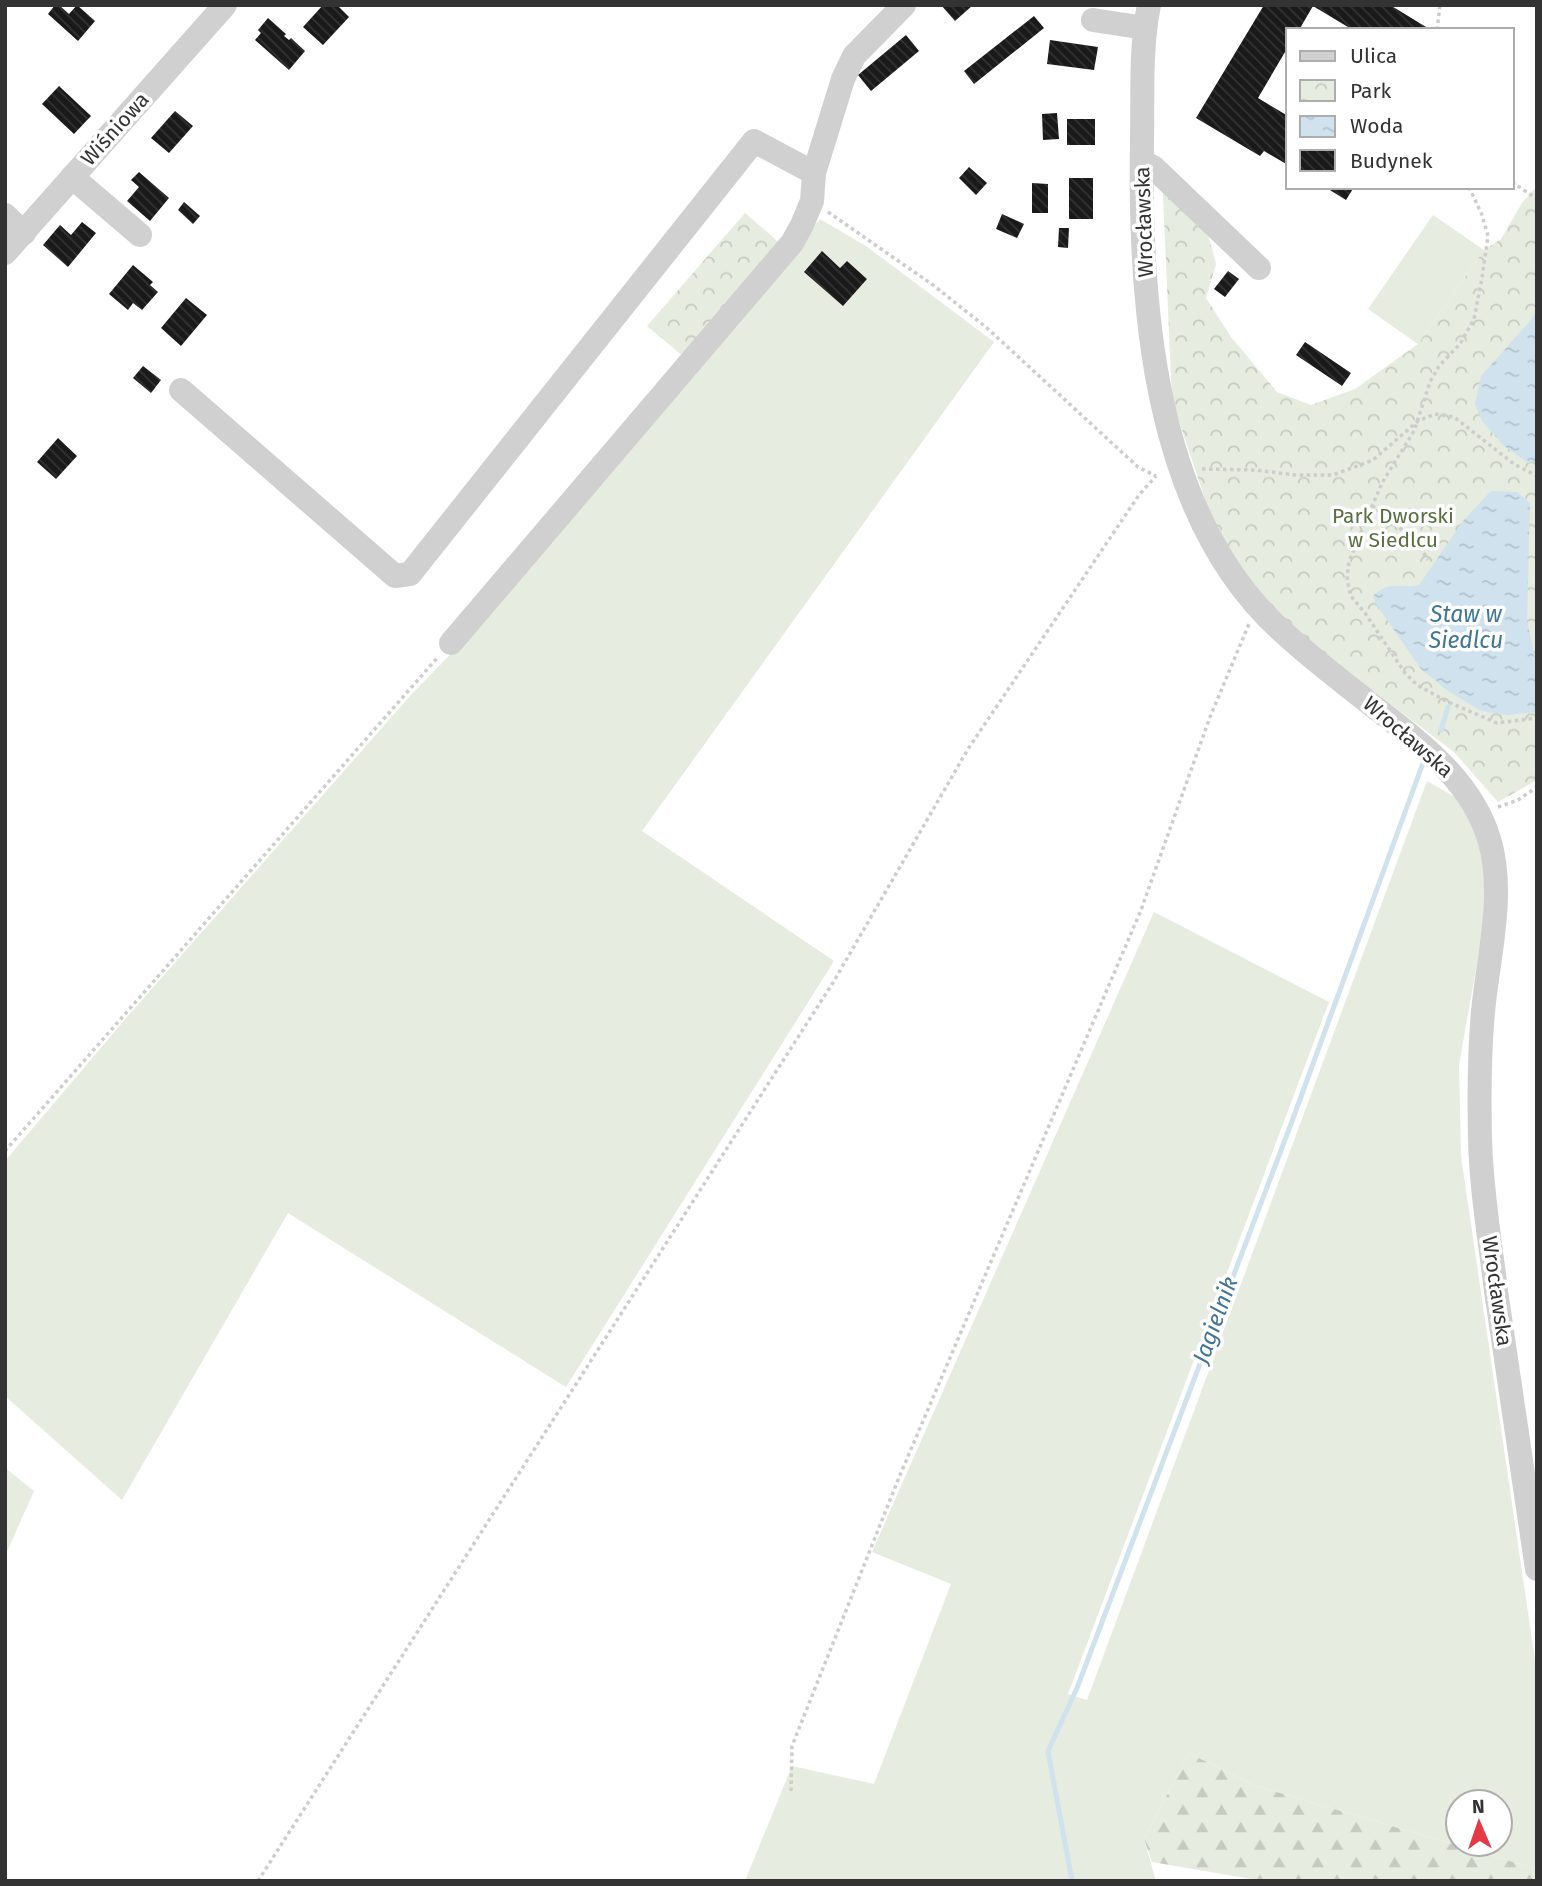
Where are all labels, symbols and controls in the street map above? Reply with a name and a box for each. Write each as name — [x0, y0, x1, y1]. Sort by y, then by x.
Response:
legend — [1286, 28, 1514, 189]
text: Ulica — [1350, 43, 1397, 69]
text: Park — [1350, 78, 1392, 104]
street label: Wiśniowa — [75, 87, 155, 171]
text: Woda — [1350, 113, 1403, 139]
text: Budynek — [1350, 148, 1433, 174]
street label: Wrocławska — [1129, 166, 1159, 278]
park label: Park Dworski w Siedlcu — [1332, 503, 1454, 553]
water label: Staw w Siedlcu — [1428, 600, 1503, 654]
street label: Wrocławska — [1358, 691, 1458, 783]
street label: Wrocławska — [1476, 1234, 1518, 1348]
water label: Jagielnik — [1186, 1273, 1244, 1369]
north arrow — [1444, 1788, 1514, 1858]
text: N — [1472, 1795, 1485, 1818]

